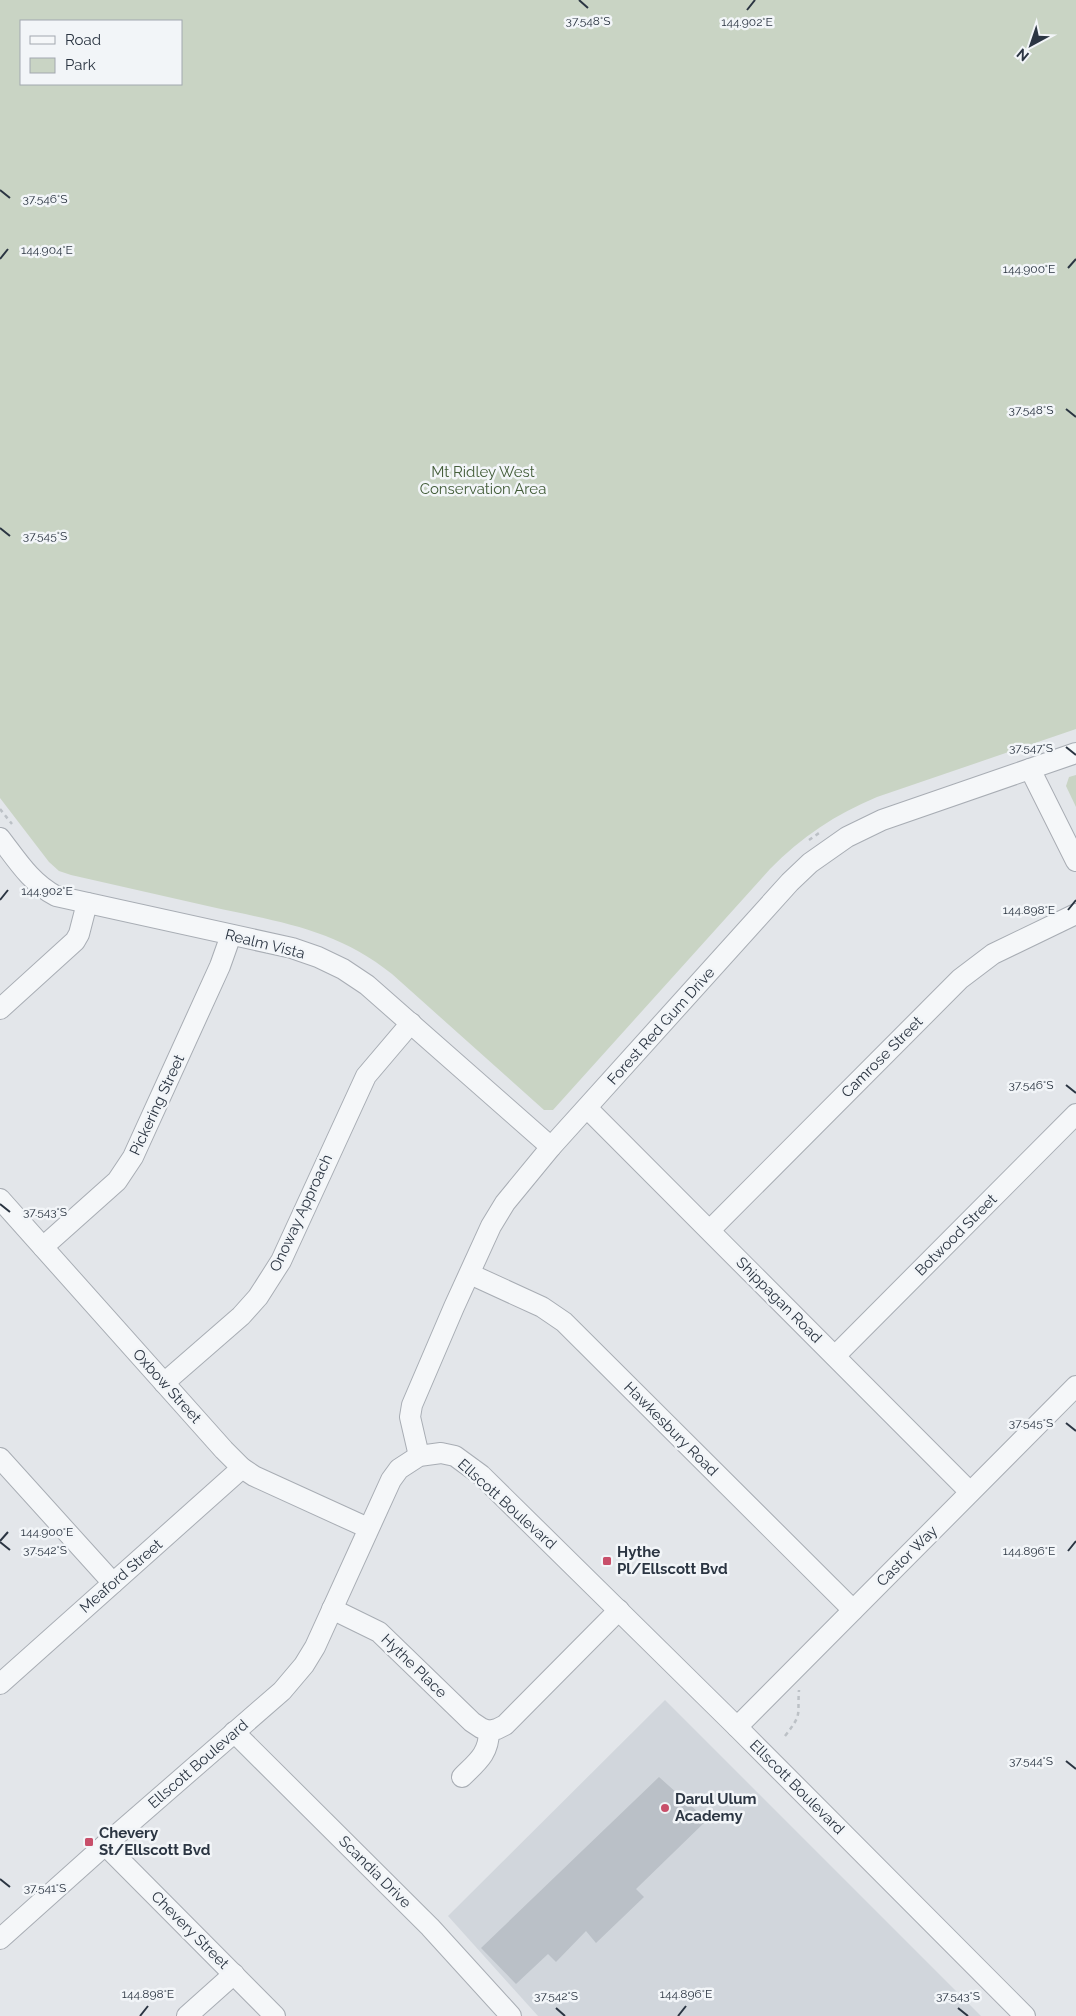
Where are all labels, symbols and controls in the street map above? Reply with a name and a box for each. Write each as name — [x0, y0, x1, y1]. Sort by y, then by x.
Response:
text: 37.548°S — [566, 14, 610, 28]
text: 144.902°E — [721, 15, 773, 29]
legend — [20, 20, 182, 85]
north arrow — [1006, 20, 1056, 70]
text: Road — [65, 31, 101, 49]
text: N — [1013, 45, 1032, 65]
text: Park — [65, 56, 96, 74]
text: 37.546°S — [22, 192, 68, 206]
text: 144.904°E — [21, 243, 73, 257]
text: 144.900°E — [1003, 262, 1055, 276]
text: 37.548°S — [1009, 403, 1053, 417]
park label: Mt Ridley West Conservation Area — [420, 463, 546, 498]
text: 37.545°S — [23, 529, 67, 543]
text: 37.547°S — [1009, 741, 1053, 755]
text: 144.902°E — [21, 884, 73, 898]
text: 144.898°E — [1003, 903, 1055, 917]
street label: Realm Vista — [223, 925, 307, 963]
street label: Forest Red Gum Drive — [604, 963, 719, 1088]
street label: Camrose Street — [838, 1013, 926, 1101]
street label: Pickering Street — [126, 1052, 188, 1158]
text: 37.546°S — [1008, 1078, 1054, 1092]
street label: Onoway Approach — [266, 1151, 336, 1275]
street label: Botwood Street — [911, 1190, 1001, 1280]
text: 37.543°S — [23, 1205, 67, 1219]
street label: Shippagan Road — [732, 1253, 826, 1347]
street label: Oxbow Street — [129, 1345, 205, 1427]
street label: Hawkesbury Road — [620, 1378, 722, 1480]
text: 37.545°S — [1009, 1416, 1053, 1430]
street label: Ellscott Boulevard — [454, 1455, 560, 1553]
street label: Castor Way — [873, 1522, 941, 1590]
text: 144.900°E — [21, 1525, 73, 1539]
street label: Meaford Street — [76, 1535, 166, 1617]
text: 37.542°S — [23, 1543, 67, 1557]
place label: Hythe Pl/Ellscott Bvd — [617, 1543, 728, 1578]
text: 144.896°E — [1003, 1544, 1055, 1558]
marker: Hythe Pl/Ellscott Bvd — [601, 1555, 613, 1567]
street label: Hythe Place — [377, 1630, 451, 1702]
street label: Ellscott Boulevard — [144, 1716, 252, 1812]
street label: Ellscott Boulevard — [746, 1736, 848, 1838]
text: 37.544°S — [1009, 1754, 1053, 1768]
place label: Darul Ulum Academy — [675, 1790, 756, 1825]
marker: Darul Ulum Academy — [659, 1802, 671, 1814]
place label: Chevery St/Ellscott Bvd — [99, 1824, 211, 1859]
street label: Scandia Drive — [335, 1832, 415, 1912]
marker: Chevery St/Ellscott Bvd — [83, 1836, 95, 1848]
text: 37.541°S — [24, 1881, 66, 1895]
street label: Chevery Street — [147, 1887, 233, 1973]
text: 144.898°E — [122, 1987, 174, 2001]
text: 144.896°E — [660, 1987, 712, 2001]
text: 37.542°S — [534, 1989, 578, 2003]
text: 37.543°S — [936, 1989, 980, 2003]

